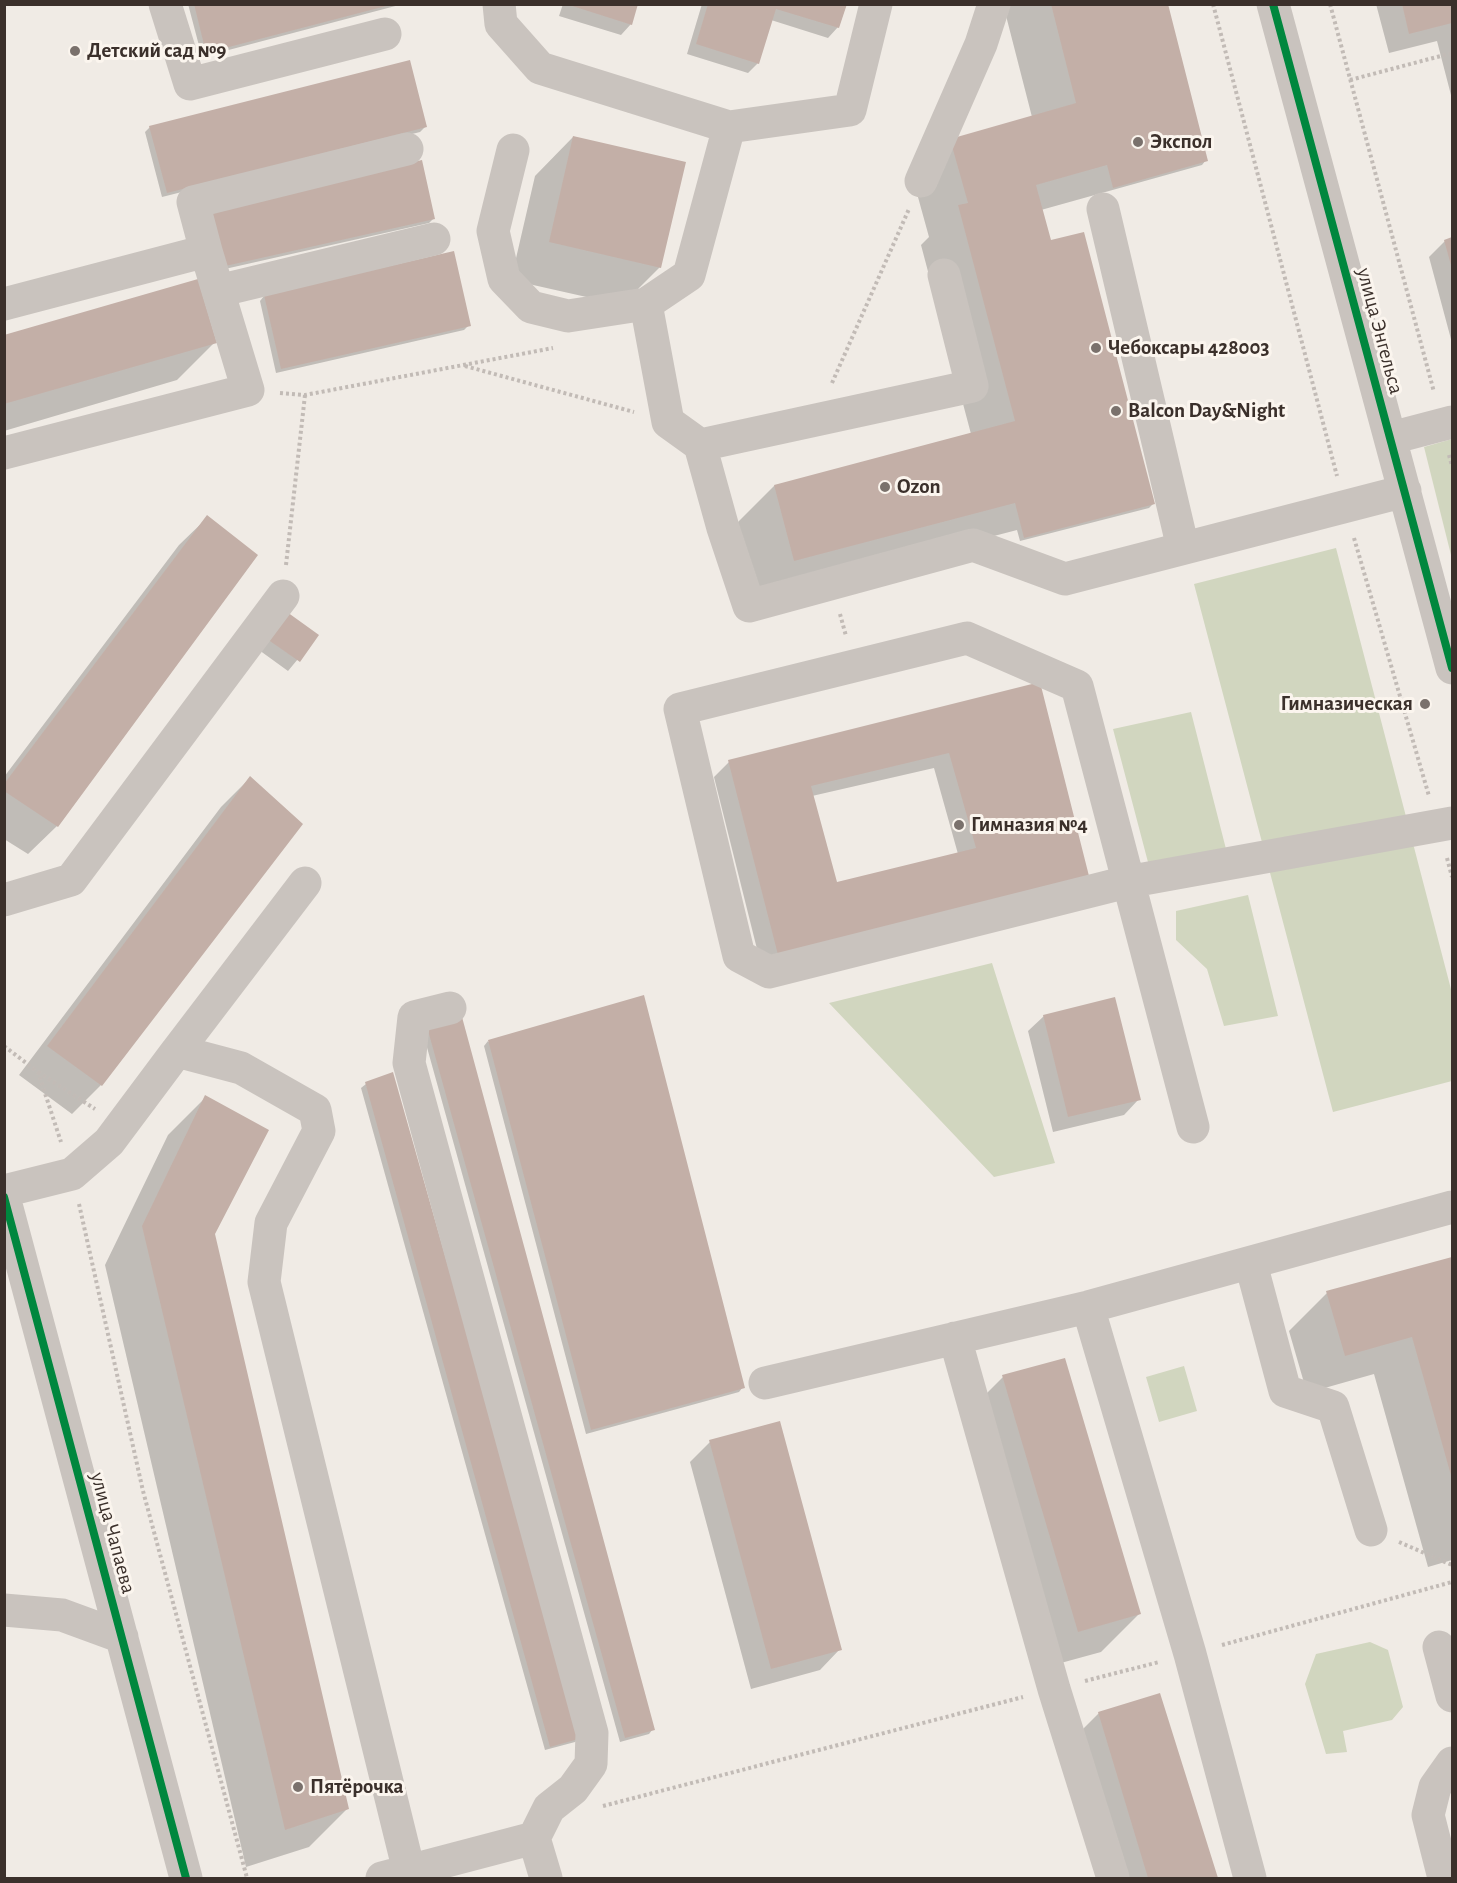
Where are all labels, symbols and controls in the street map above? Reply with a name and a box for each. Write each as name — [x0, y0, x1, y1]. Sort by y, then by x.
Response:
place label: Детский сад №9 — [87, 38, 226, 64]
marker: Детский сад №9 — [68, 44, 82, 58]
place label: Экспол — [1150, 129, 1212, 155]
marker: Экспол — [1131, 135, 1145, 149]
street label: улица Энгельса — [1351, 265, 1409, 397]
place label: Чебоксары 428003 — [1108, 335, 1269, 361]
marker: Чебоксары 428003 — [1089, 341, 1103, 355]
place label: Balcon Day&Night — [1128, 398, 1285, 424]
marker: Balcon Day&Night — [1109, 404, 1123, 418]
place label: Ozon — [897, 474, 941, 500]
marker: Ozon — [878, 480, 892, 494]
place label: Гимназическая — [1280, 691, 1413, 717]
marker: Гимназическая — [1418, 697, 1432, 711]
place label: Гимназия №4 — [971, 812, 1088, 838]
marker: Гимназия №4 — [952, 818, 966, 832]
street label: улица Чапаева — [85, 1470, 141, 1596]
place label: Пятёрочка — [310, 1774, 404, 1800]
marker: Пятёрочка — [291, 1780, 305, 1794]

